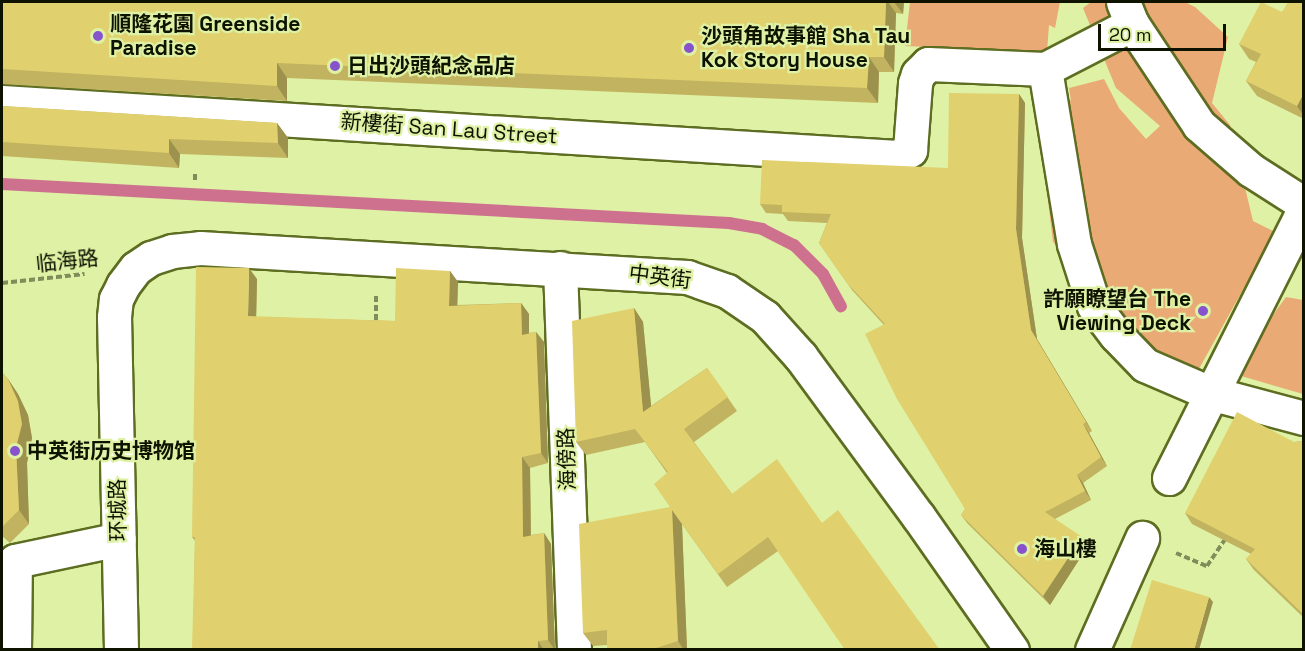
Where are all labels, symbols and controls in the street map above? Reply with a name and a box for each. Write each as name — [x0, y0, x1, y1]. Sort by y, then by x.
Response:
place label: 順隆花園 Greenside Paradise — [110, 11, 300, 61]
scale bar — [1101, 12, 1228, 50]
place label: 沙頭角故事館 Sha Tau Kok Story House — [701, 23, 911, 73]
text: 20 m — [1109, 23, 1152, 46]
marker: 順隆花園 Greenside Paradise — [91, 29, 105, 43]
marker: 沙頭角故事館 Sha Tau Kok Story House — [682, 41, 696, 55]
place label: 日出沙頭紀念品店 — [347, 53, 515, 79]
marker: 日出沙頭紀念品店 — [328, 59, 342, 73]
street label: 新樓街 San Lau Street — [340, 109, 558, 149]
street label: 临海路 — [34, 245, 100, 277]
street label: 中英街 — [627, 261, 693, 293]
place label: 許願瞭望台 The Viewing Deck — [1043, 286, 1191, 336]
marker: 許願瞭望台 The Viewing Deck — [1196, 304, 1210, 318]
street label: 海傍路 — [553, 427, 581, 491]
place label: 中英街历史博物馆 — [27, 438, 195, 464]
marker: 中英街历史博物馆 — [8, 444, 22, 458]
street label: 环城路 — [105, 478, 131, 542]
place label: 海山樓 — [1034, 536, 1097, 562]
marker: 海山樓 — [1015, 542, 1029, 556]

